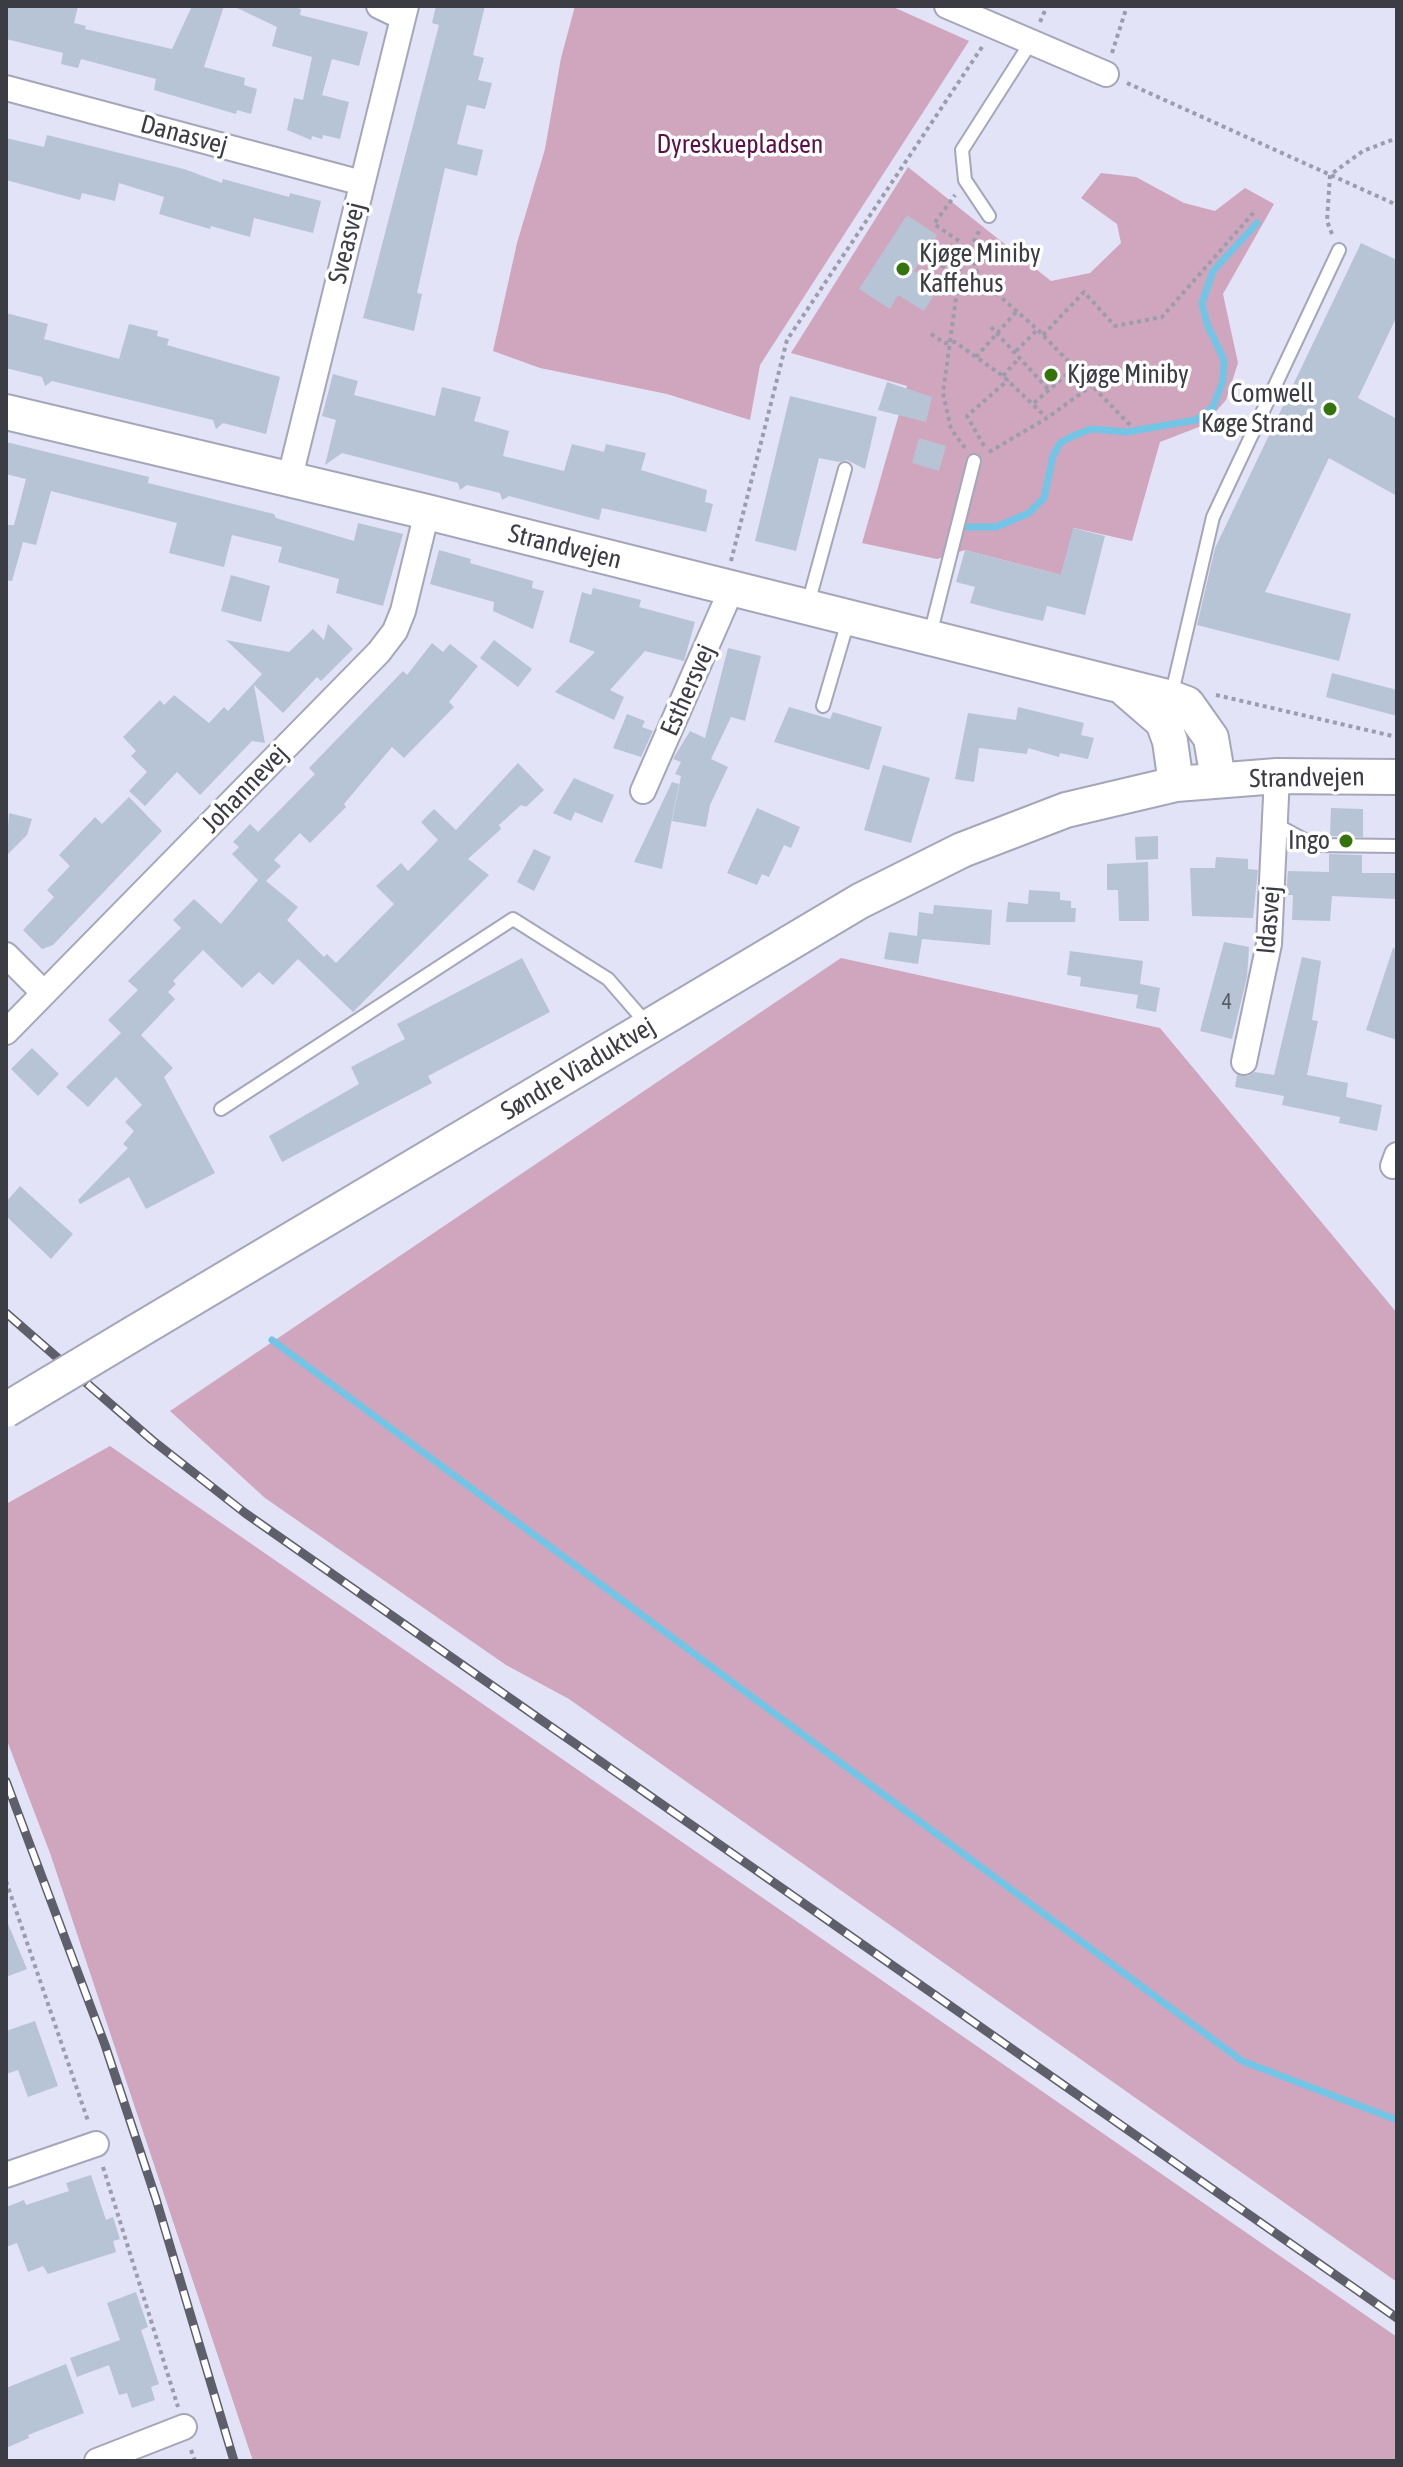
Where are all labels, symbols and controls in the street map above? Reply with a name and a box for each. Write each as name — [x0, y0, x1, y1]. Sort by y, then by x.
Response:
street label: Danasvej — [137, 108, 231, 162]
park label: Dyreskuepladsen — [657, 129, 823, 161]
street label: Sveasvej — [322, 199, 372, 287]
place label: Kjøge Miniby Kaffehus — [919, 238, 1041, 300]
marker: Kjøge Miniby Kaffehus — [894, 260, 912, 278]
place label: Kjøge Miniby — [1067, 359, 1189, 391]
marker: Kjøge Miniby — [1042, 366, 1060, 384]
place label: Comwell Køge Strand — [1201, 378, 1314, 440]
marker: Comwell Køge Strand — [1321, 400, 1339, 418]
street label: Strandvejen — [505, 518, 625, 576]
street label: Esthersvej — [654, 639, 722, 741]
street label: Johannevej — [195, 739, 295, 839]
street label: Strandvejen — [1249, 761, 1365, 795]
place label: Ingo — [1288, 825, 1330, 857]
marker: Ingo — [1337, 832, 1355, 850]
street label: Idasvej — [1250, 885, 1288, 955]
house number: 4 — [1222, 989, 1232, 1015]
street label: Søndre Viaduktvej — [495, 1011, 661, 1127]

